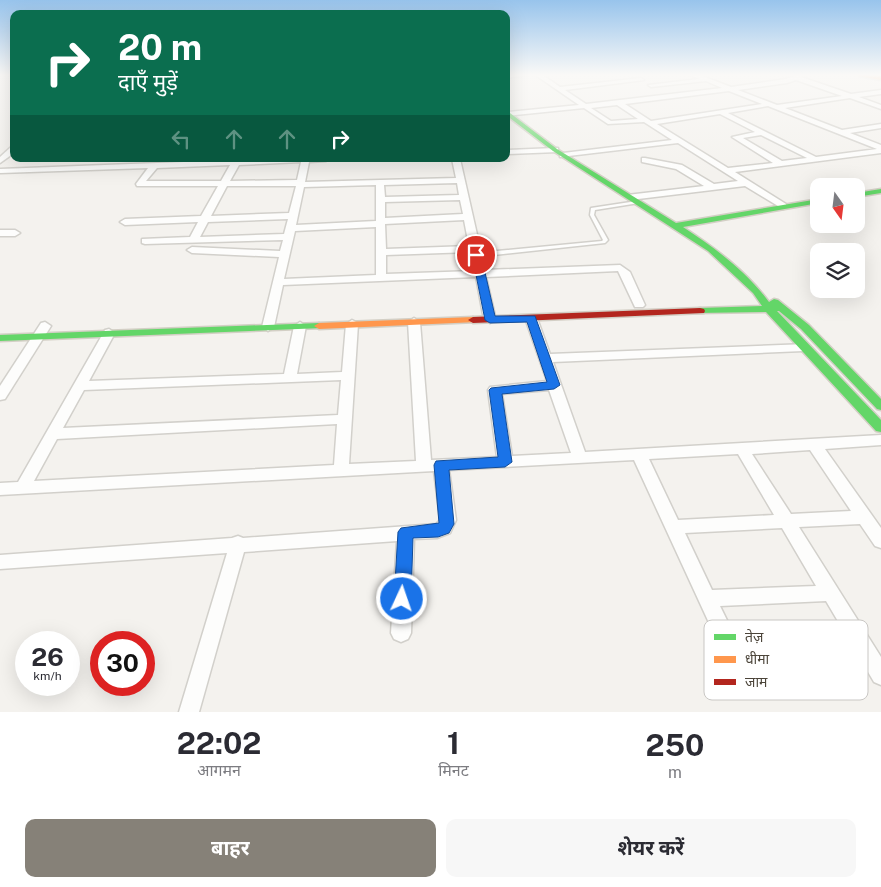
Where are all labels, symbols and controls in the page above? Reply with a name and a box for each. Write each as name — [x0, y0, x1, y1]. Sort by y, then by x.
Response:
text: 20 m — [118, 27, 202, 68]
icon: right — [35, 30, 100, 95]
text: दाएँ मुड़ें — [118, 69, 178, 95]
icon: left — [167, 125, 195, 153]
icon: ahead — [220, 125, 248, 153]
icon: ahead — [273, 125, 301, 153]
icon: right — [326, 125, 354, 153]
north arrow — [810, 178, 865, 232]
map controls — [810, 178, 865, 298]
pin — [455, 234, 497, 276]
icon: arrive — [462, 241, 490, 269]
button: layers — [810, 243, 865, 298]
position arrow — [375, 572, 427, 624]
legend — [704, 620, 868, 700]
text: तेज़ — [745, 628, 764, 645]
speed limit sign: 30 — [90, 631, 155, 696]
text: 26 — [31, 642, 64, 672]
text: धीमा — [745, 651, 770, 667]
text: km/h — [33, 669, 62, 683]
text: जाम — [745, 674, 768, 690]
text: 22:02 — [177, 725, 261, 761]
text: 1 — [447, 725, 460, 761]
text: 250 — [646, 727, 704, 763]
text: आगमन — [197, 761, 241, 780]
text: मिनट — [438, 761, 469, 780]
text: m — [668, 763, 682, 782]
button: बाहर — [25, 819, 436, 877]
button: शेयर करें — [446, 819, 856, 877]

